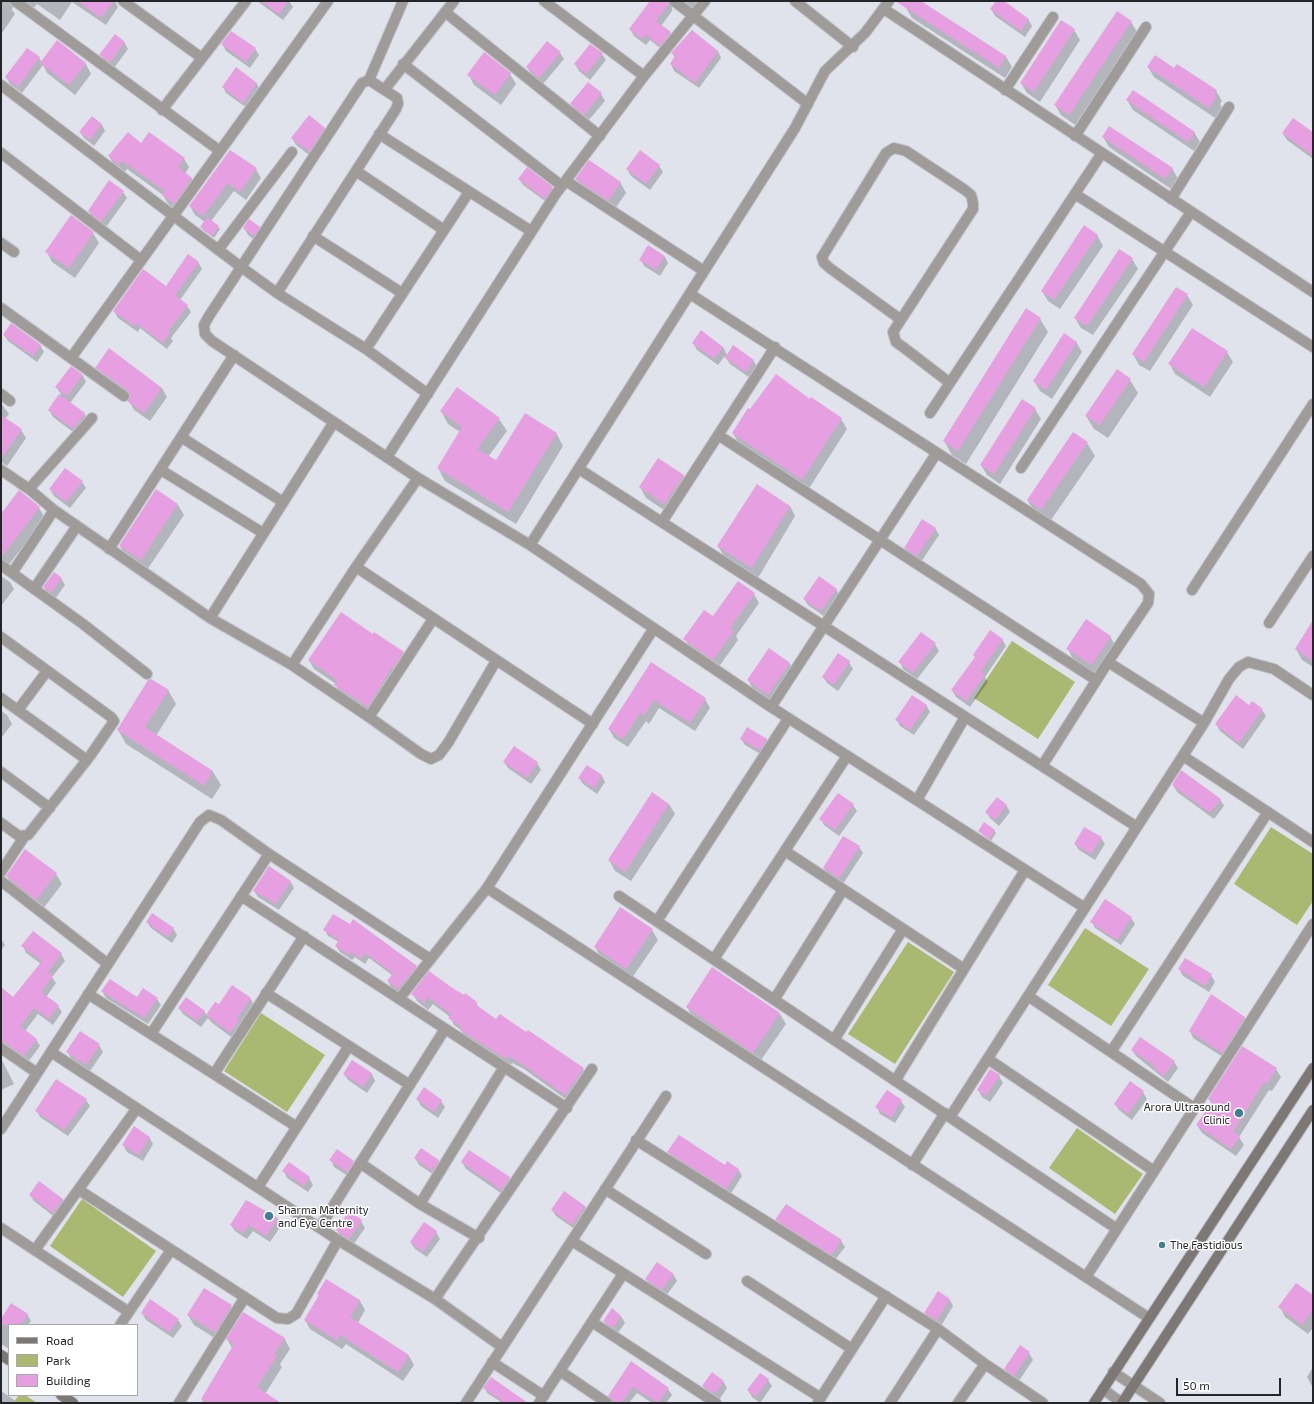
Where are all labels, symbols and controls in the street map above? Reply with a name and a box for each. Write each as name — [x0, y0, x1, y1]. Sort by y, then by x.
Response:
place label: Arora Ultrasound Clinic — [1144, 1100, 1230, 1126]
marker: Arora Ultrasound Clinic — [1233, 1107, 1245, 1119]
place label: Sharma Maternity and Eye Centre — [278, 1203, 368, 1229]
marker: Sharma Maternity and Eye Centre — [263, 1210, 275, 1222]
place label: The Fastidious — [1170, 1238, 1243, 1252]
marker: The Fastidious — [1157, 1240, 1167, 1250]
legend — [8, 1324, 138, 1396]
text: Road — [46, 1333, 74, 1347]
text: Park — [46, 1353, 71, 1367]
scale bar — [1178, 1370, 1283, 1396]
text: Building — [46, 1373, 90, 1387]
text: 50 m — [1183, 1378, 1210, 1392]

